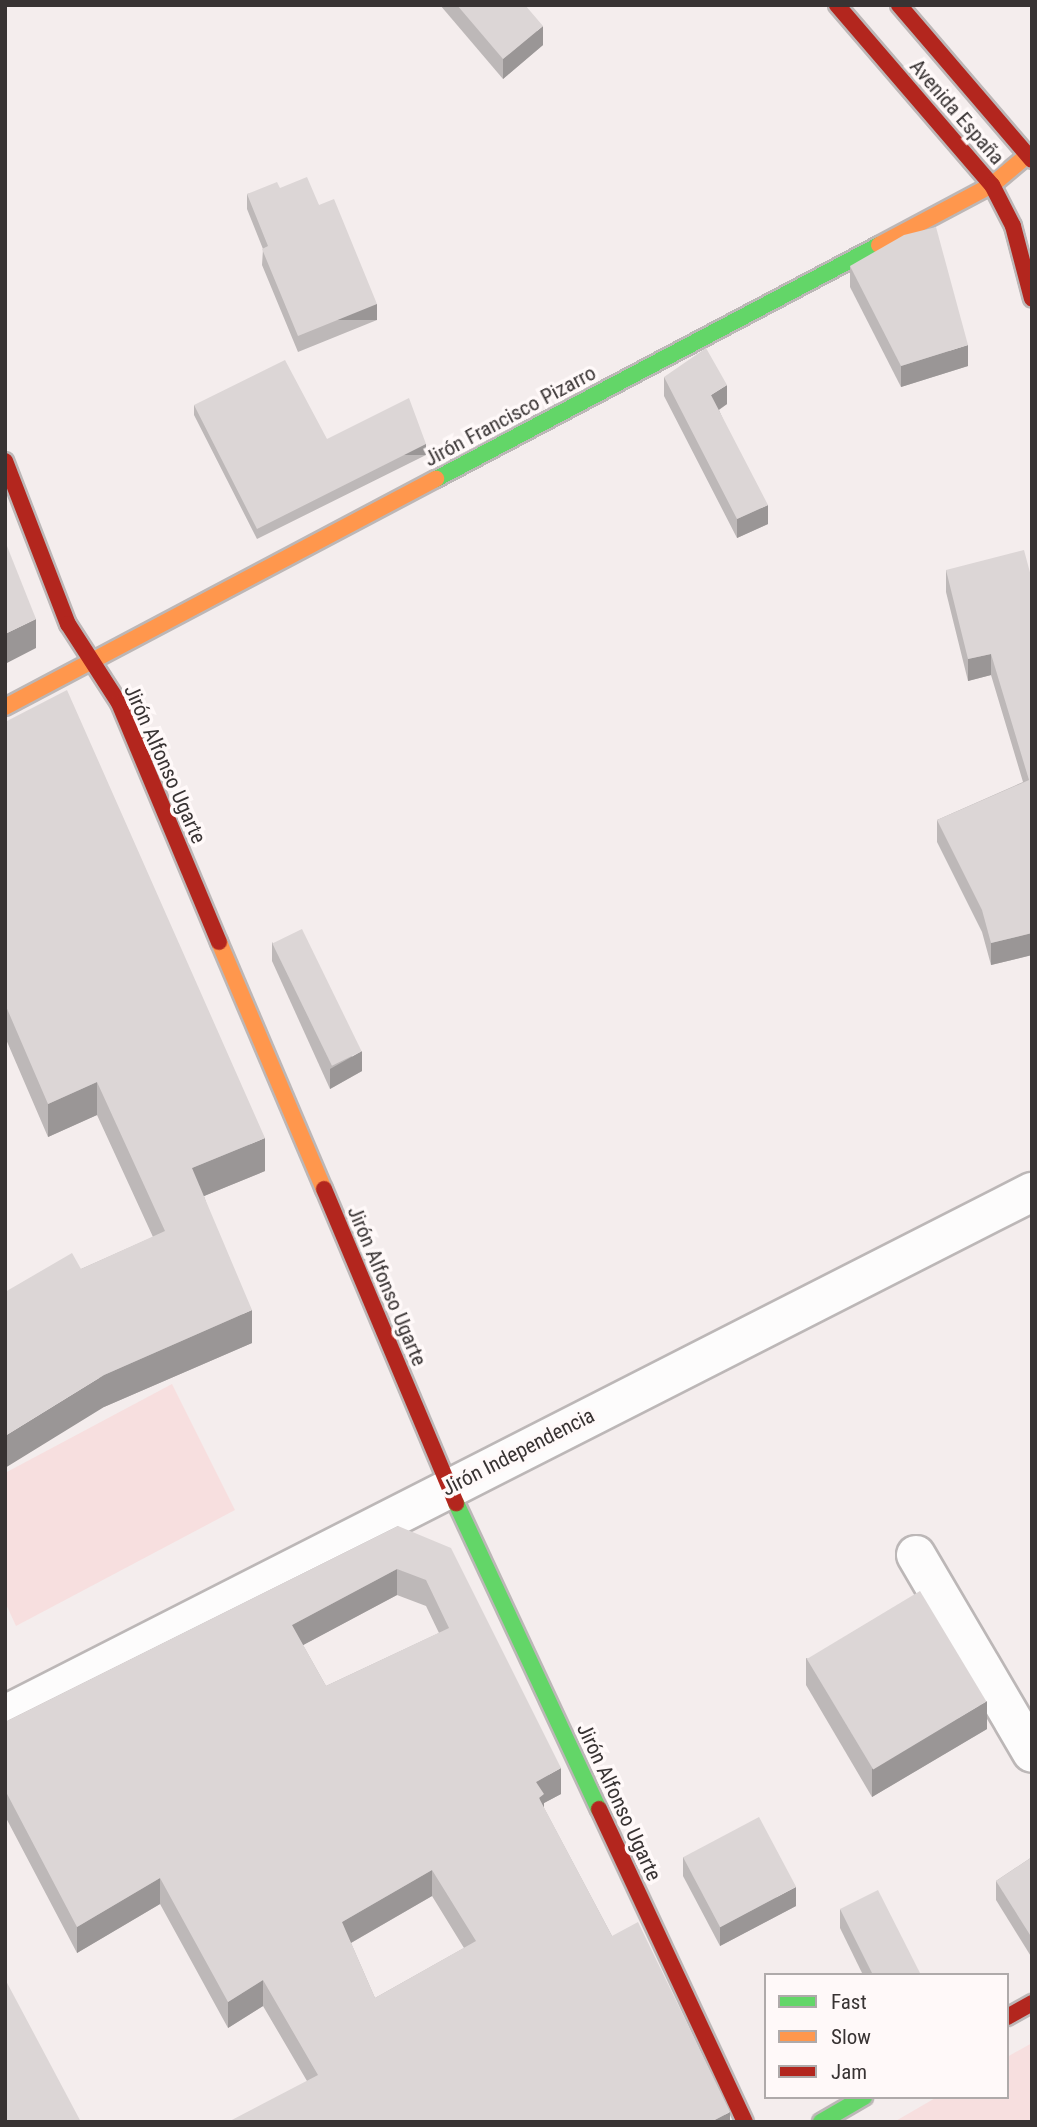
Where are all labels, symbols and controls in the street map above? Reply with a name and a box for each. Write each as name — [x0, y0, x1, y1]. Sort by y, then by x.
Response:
street label: Avenida España — [904, 54, 1010, 170]
street label: Jirón Francisco Pizarro — [420, 360, 600, 472]
street label: Jirón Alfonso Ugarte — [119, 681, 211, 847]
street label: Jirón Alfonso Ugarte — [342, 1202, 432, 1370]
street label: Jirón Independencia — [438, 1403, 598, 1501]
street label: Jirón Alfonso Ugarte — [571, 1719, 667, 1885]
legend — [764, 1973, 1009, 2099]
text: Fast — [831, 1990, 867, 2014]
text: Slow — [831, 2025, 871, 2049]
text: Jam — [831, 2060, 867, 2084]

